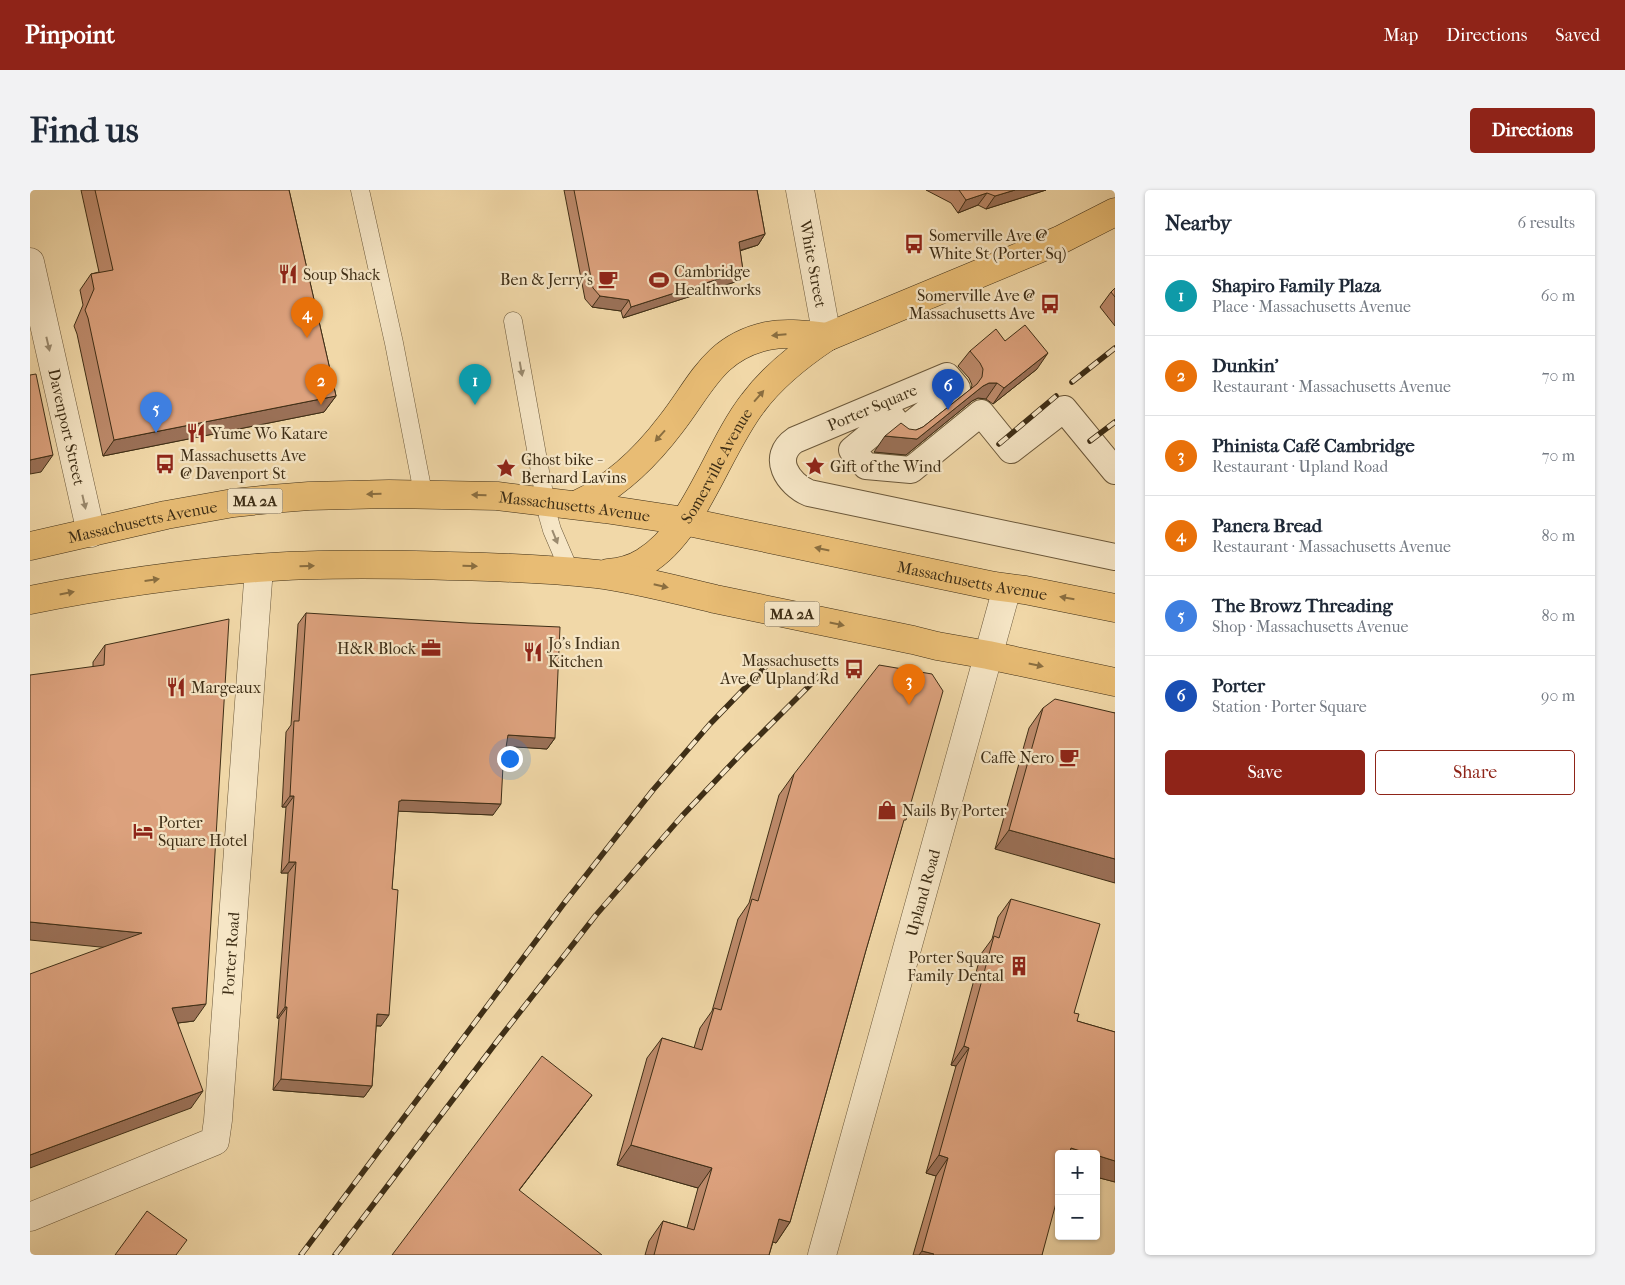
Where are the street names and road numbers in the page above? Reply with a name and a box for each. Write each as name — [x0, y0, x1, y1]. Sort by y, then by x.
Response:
street label: White Street — [796, 218, 830, 309]
street label: Davenport Street — [44, 367, 89, 488]
street label: Porter Square — [824, 380, 920, 435]
street label: Somerville Avenue — [677, 404, 756, 527]
street label: Massachusetts Avenue — [498, 487, 651, 526]
road number: MA 2A — [228, 488, 282, 514]
street label: Massachusetts Avenue — [66, 497, 219, 547]
street label: Massachusetts Avenue — [896, 557, 1049, 604]
road number: MA 2A — [764, 602, 820, 626]
street label: Upland Road — [902, 847, 944, 939]
street label: Porter Road — [218, 911, 243, 996]

